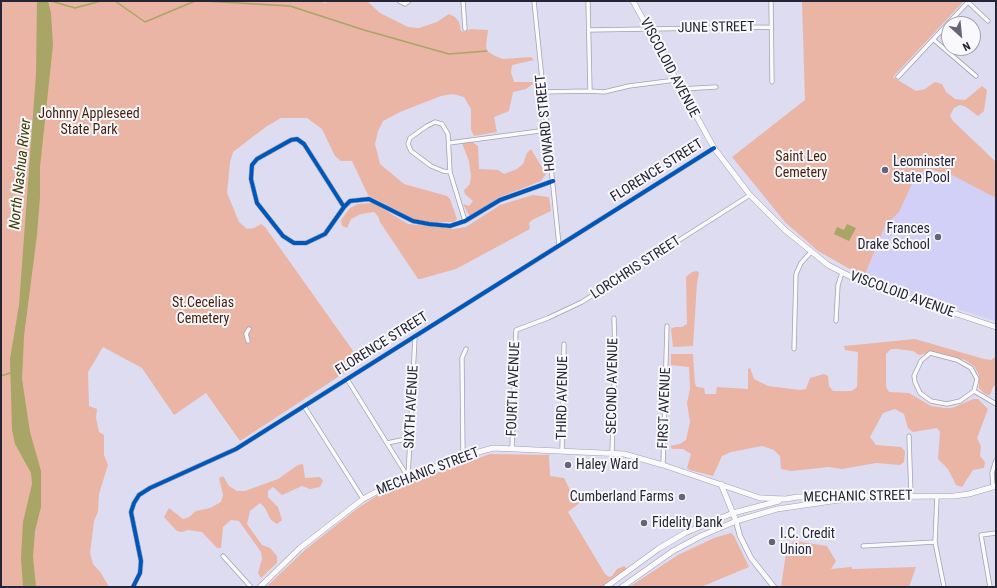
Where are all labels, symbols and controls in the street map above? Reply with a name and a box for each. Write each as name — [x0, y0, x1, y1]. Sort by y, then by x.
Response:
street label: VISCOLOID AVENUE — [636, 15, 702, 121]
north arrow — [941, 16, 981, 56]
street label: JUNE STREET — [677, 19, 755, 37]
text: N — [960, 39, 972, 54]
street label: HOWARD STREET — [533, 74, 559, 172]
park label: Johnny Appleseed State Park — [38, 106, 140, 138]
water label: North Nashua River — [6, 118, 36, 230]
street label: FLORENCE STREET — [608, 136, 706, 206]
park label: Saint Leo Cemetery — [775, 149, 827, 182]
place label: Leominster State Pool — [893, 154, 955, 186]
marker: Leominster State Pool — [880, 165, 890, 175]
place label: Frances Drake School — [858, 221, 930, 254]
marker: Frances Drake School — [933, 232, 943, 242]
street label: LORCHRIS STREET — [588, 233, 684, 303]
street label: VISCOLOID AVENUE — [847, 268, 957, 322]
park label: St.Cecelias Cemetery — [172, 295, 234, 328]
street label: FLORENCE STREET — [333, 309, 431, 379]
street label: SECOND AVENUE — [604, 338, 622, 434]
street label: FOURTH AVENUE — [504, 341, 524, 437]
street label: THIRD AVENUE — [554, 356, 572, 440]
street label: SIXTH AVENUE — [401, 365, 423, 449]
street label: FIRST AVENUE — [655, 367, 675, 449]
street label: MECHANIC STREET — [374, 445, 482, 499]
place label: Haley Ward — [576, 457, 638, 473]
marker: Haley Ward — [563, 460, 573, 470]
street label: MECHANIC STREET — [803, 488, 913, 506]
place label: Cumberland Farms — [570, 489, 674, 505]
marker: Cumberland Farms — [677, 492, 687, 502]
place label: Fidelity Bank — [652, 515, 723, 531]
marker: Fidelity Bank — [639, 518, 649, 528]
place label: I.C. Credit Union — [780, 526, 835, 558]
marker: I.C. Credit Union — [767, 537, 777, 547]

